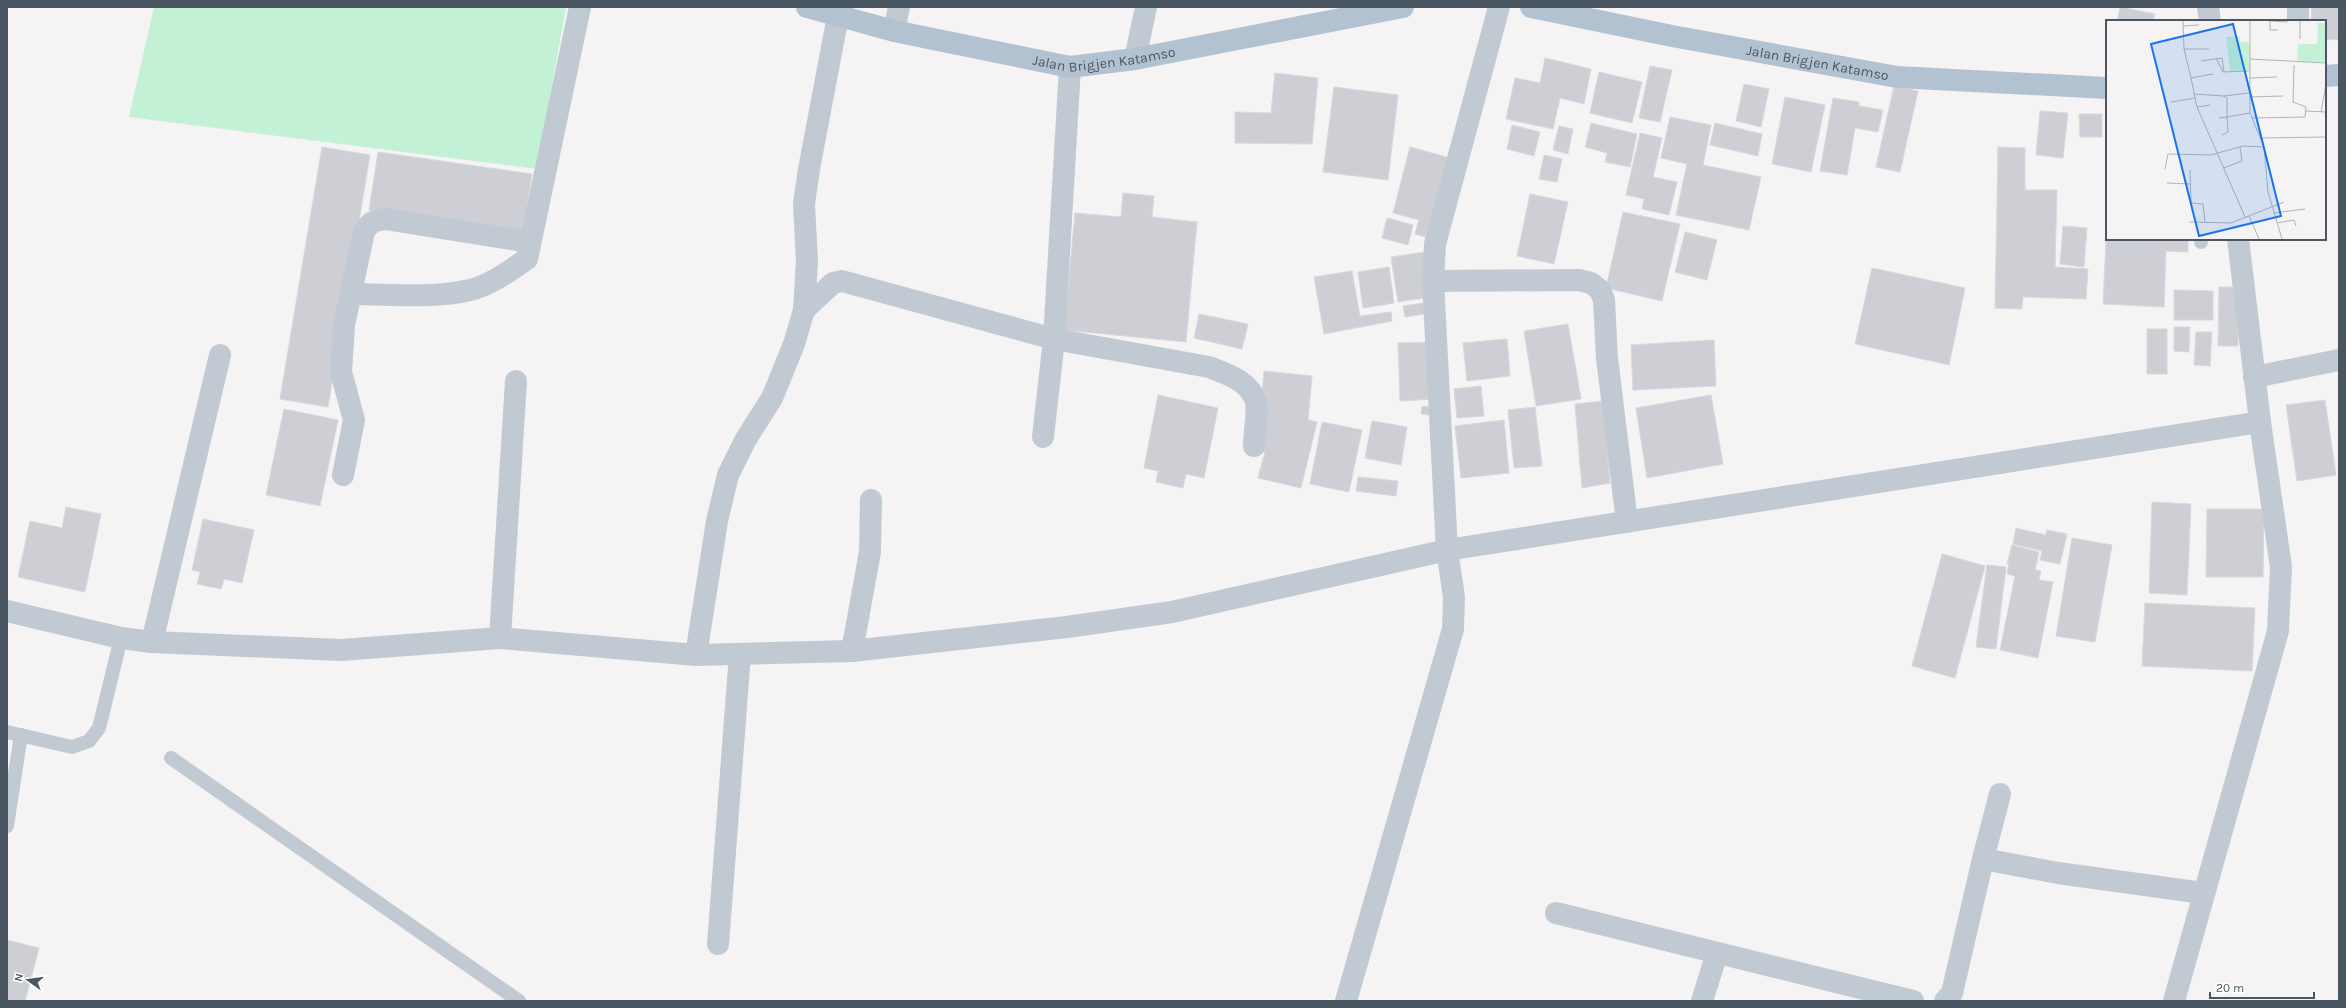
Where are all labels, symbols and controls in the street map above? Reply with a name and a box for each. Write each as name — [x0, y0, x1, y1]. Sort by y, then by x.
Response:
inset map — [2106, 20, 2326, 240]
street label: Jalan Brigjen Katamso — [1745, 42, 1890, 84]
street label: Jalan Brigjen Katamso — [1031, 43, 1177, 76]
north arrow — [8, 960, 48, 1000]
text: N — [12, 972, 26, 983]
scale bar — [2210, 974, 2314, 1000]
text: 20 m — [2216, 981, 2244, 995]

